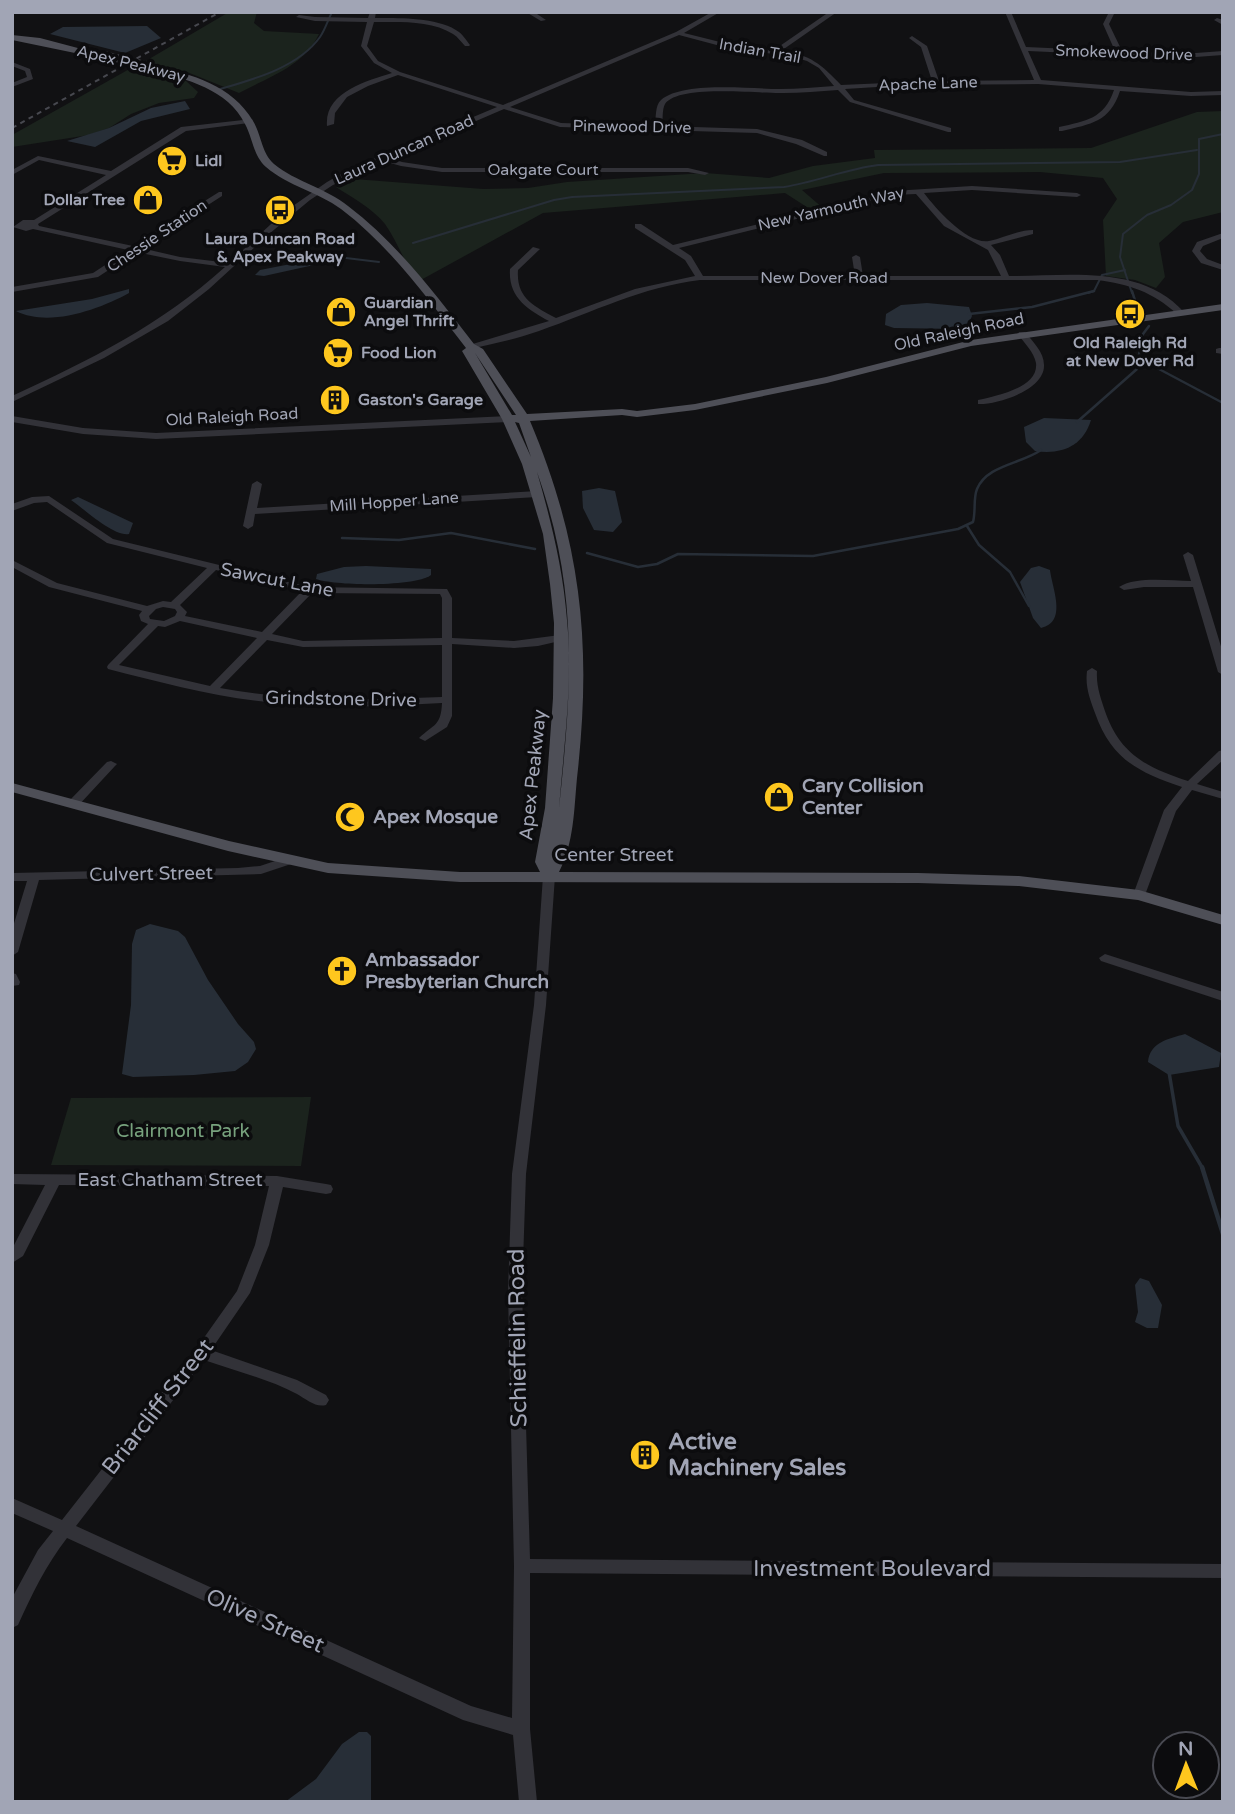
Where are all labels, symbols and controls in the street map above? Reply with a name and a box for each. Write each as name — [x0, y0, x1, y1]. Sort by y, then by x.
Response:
street label: Indian Trail — [717, 34, 803, 68]
street label: Apex Peakway — [75, 41, 188, 87]
street label: Smokewood Drive — [1055, 41, 1193, 65]
street label: Apache Lane — [878, 72, 978, 96]
street label: Laura Duncan Road — [331, 110, 477, 190]
street label: Pinewood Drive — [572, 116, 692, 138]
supermarket icon: Lidl — [155, 144, 189, 178]
place label: Lidl — [195, 151, 222, 171]
street label: Oakgate Court — [487, 160, 599, 180]
street label: New Yarmouth Way — [756, 182, 907, 236]
shop icon: Dollar Tree — [131, 183, 165, 217]
place label: Dollar Tree — [44, 190, 125, 210]
bus stop icon: Laura Duncan Road & Apex Peakway — [263, 193, 297, 227]
street label: Chessie Station — [103, 195, 211, 277]
place label: Laura Duncan Road & Apex Peakway — [205, 229, 355, 267]
street label: New Dover Road — [760, 268, 888, 288]
place label: Guardian Angel Thrift — [364, 293, 455, 331]
shop icon: Guardian Angel Thrift — [324, 295, 358, 329]
bus stop icon: Old Raleigh Rd at New Dover Rd — [1113, 297, 1147, 331]
street label: Old Raleigh Road — [892, 308, 1026, 356]
place label: Old Raleigh Rd at New Dover Rd — [1066, 333, 1194, 371]
supermarket icon: Food Lion — [321, 336, 355, 370]
place label: Food Lion — [361, 343, 436, 363]
building icon: Gaston's Garage — [318, 383, 352, 417]
place label: Gaston's Garage — [358, 390, 483, 410]
street label: Old Raleigh Road — [165, 404, 299, 430]
street label: Mill Hopper Lane — [329, 488, 459, 516]
street label: Sawcut Lane — [218, 558, 336, 602]
street label: Grindstone Drive — [265, 687, 417, 711]
street label: Apex Peakway — [515, 708, 551, 842]
place label: Cary Collision Center — [802, 775, 924, 819]
shop icon: Cary Collision Center — [762, 780, 796, 814]
mosque icon: Apex Mosque — [333, 800, 367, 834]
place label: Apex Mosque — [373, 806, 498, 829]
street label: Center Street — [554, 844, 674, 866]
street label: Culvert Street — [89, 862, 213, 886]
place label: Ambassador Presbyterian Church — [365, 949, 549, 994]
church icon: Ambassador Presbyterian Church — [325, 954, 359, 988]
park label: Clairmont Park — [116, 1120, 250, 1142]
street label: East Chatham Street — [77, 1169, 263, 1191]
street label: Schieffelin Road — [502, 1248, 534, 1428]
street label: Briarcliff Street — [96, 1333, 220, 1481]
place label: Active Machinery Sales — [668, 1428, 846, 1482]
building icon: Active Machinery Sales — [628, 1438, 662, 1472]
street label: Investment Boulevard — [753, 1555, 991, 1583]
street label: Olive Street — [201, 1582, 329, 1660]
north arrow — [1151, 1730, 1221, 1800]
text: N — [1178, 1738, 1194, 1760]

